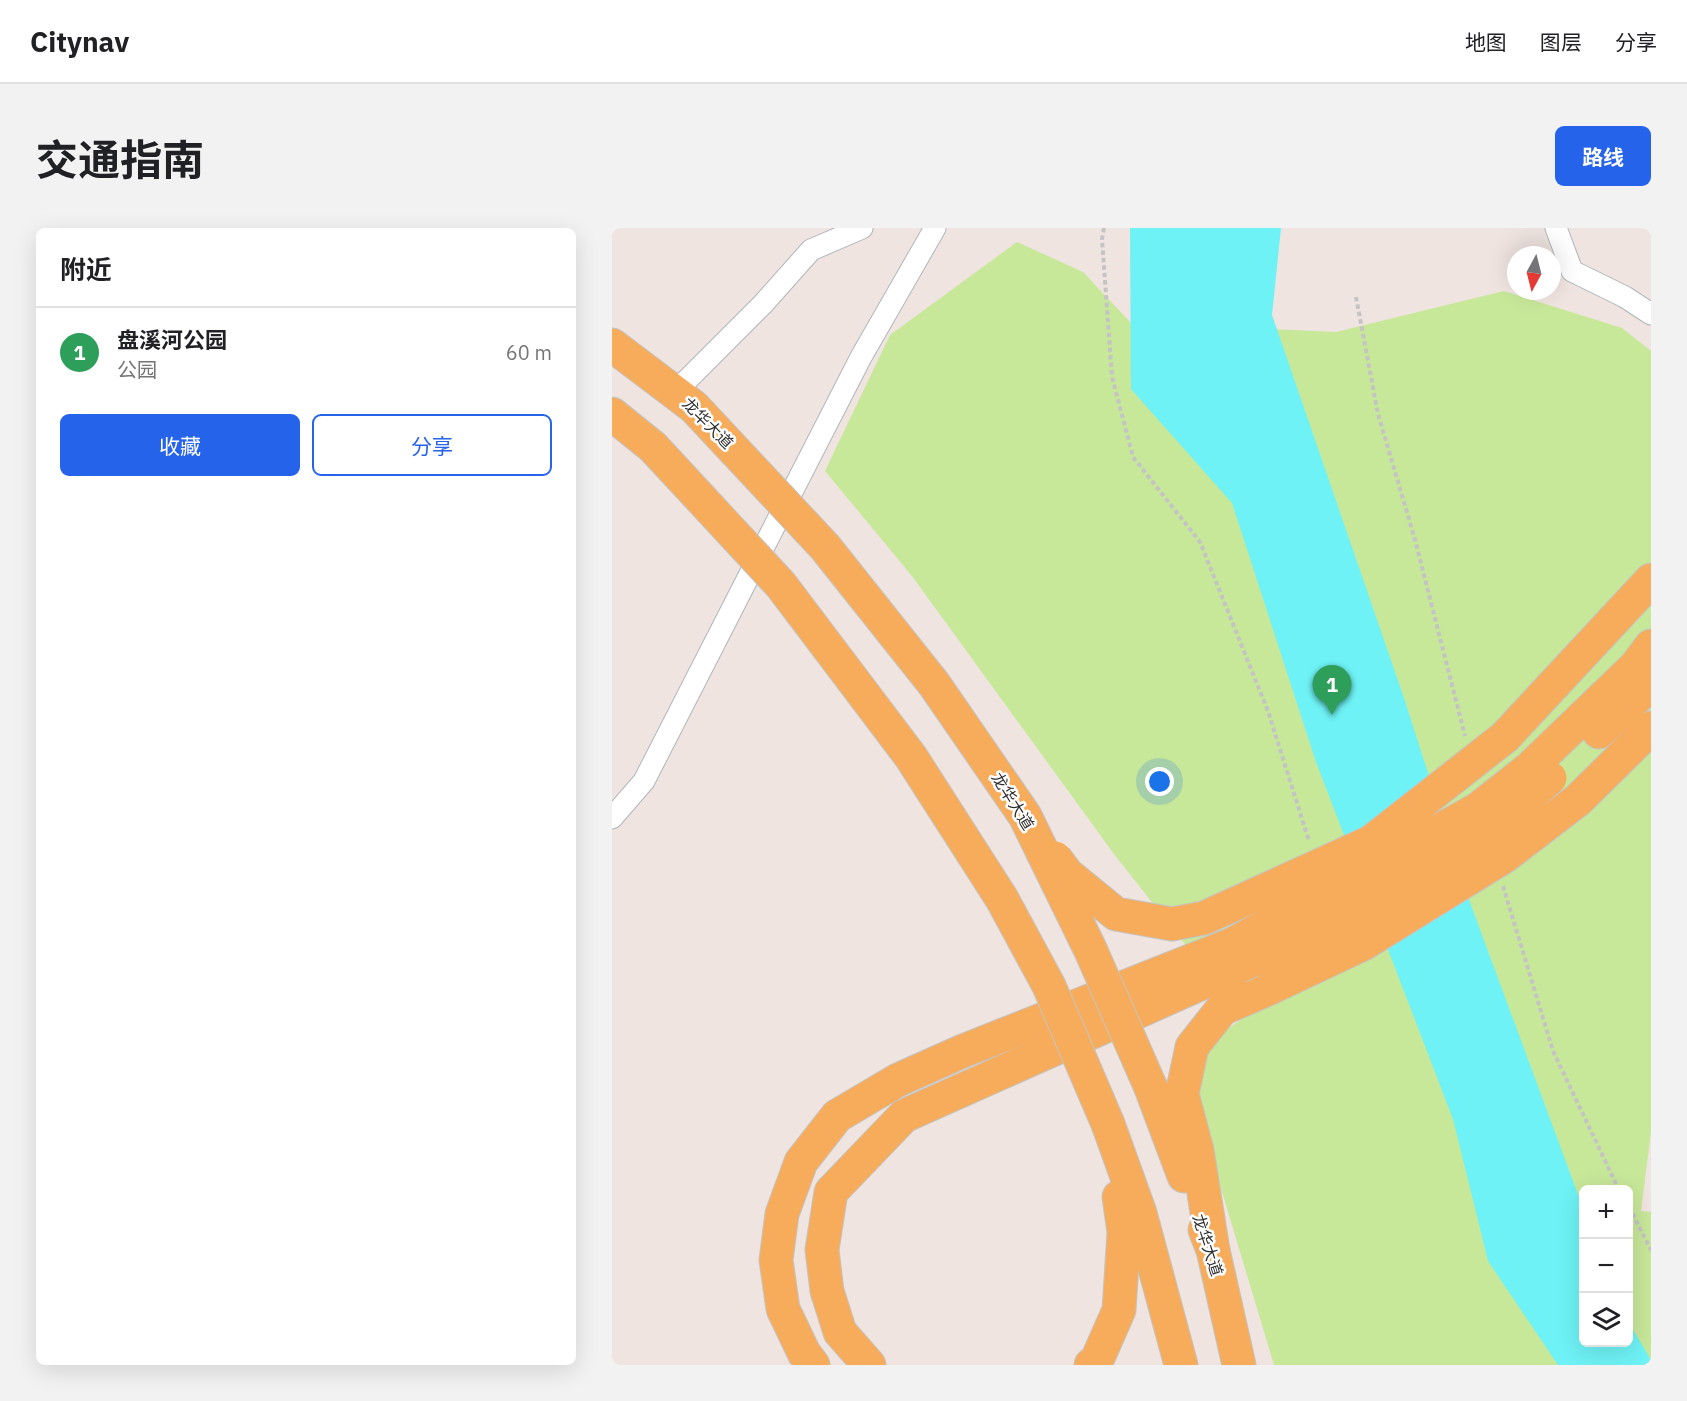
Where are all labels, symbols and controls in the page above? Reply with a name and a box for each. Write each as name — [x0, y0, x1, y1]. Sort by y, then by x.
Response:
text: Citynav — [30, 23, 129, 60]
text: 地图 — [1465, 28, 1507, 56]
text: 图层 — [1540, 28, 1582, 56]
text: 分享 — [1615, 28, 1657, 56]
button: 路线 — [1555, 126, 1651, 186]
text: 交通指南 — [36, 132, 204, 187]
north arrow — [1507, 246, 1561, 300]
text: 附近 — [60, 252, 112, 286]
text: 盘溪河公园 — [117, 325, 227, 354]
text: 1 — [74, 339, 86, 366]
text: 60 m — [506, 339, 552, 366]
text: 公园 — [117, 356, 157, 383]
street label: 龙华大道 — [678, 393, 738, 453]
button: 收藏 — [60, 414, 300, 476]
button: 分享 — [312, 414, 552, 476]
pin: 1 — [1312, 666, 1352, 715]
your location — [1145, 767, 1174, 796]
street label: 龙华大道 — [988, 769, 1038, 833]
map controls — [1579, 1185, 1633, 1347]
button: + — [1579, 1185, 1633, 1239]
street label: 龙华大道 — [1189, 1211, 1227, 1279]
button: − — [1579, 1239, 1633, 1293]
button: layers — [1579, 1293, 1633, 1347]

